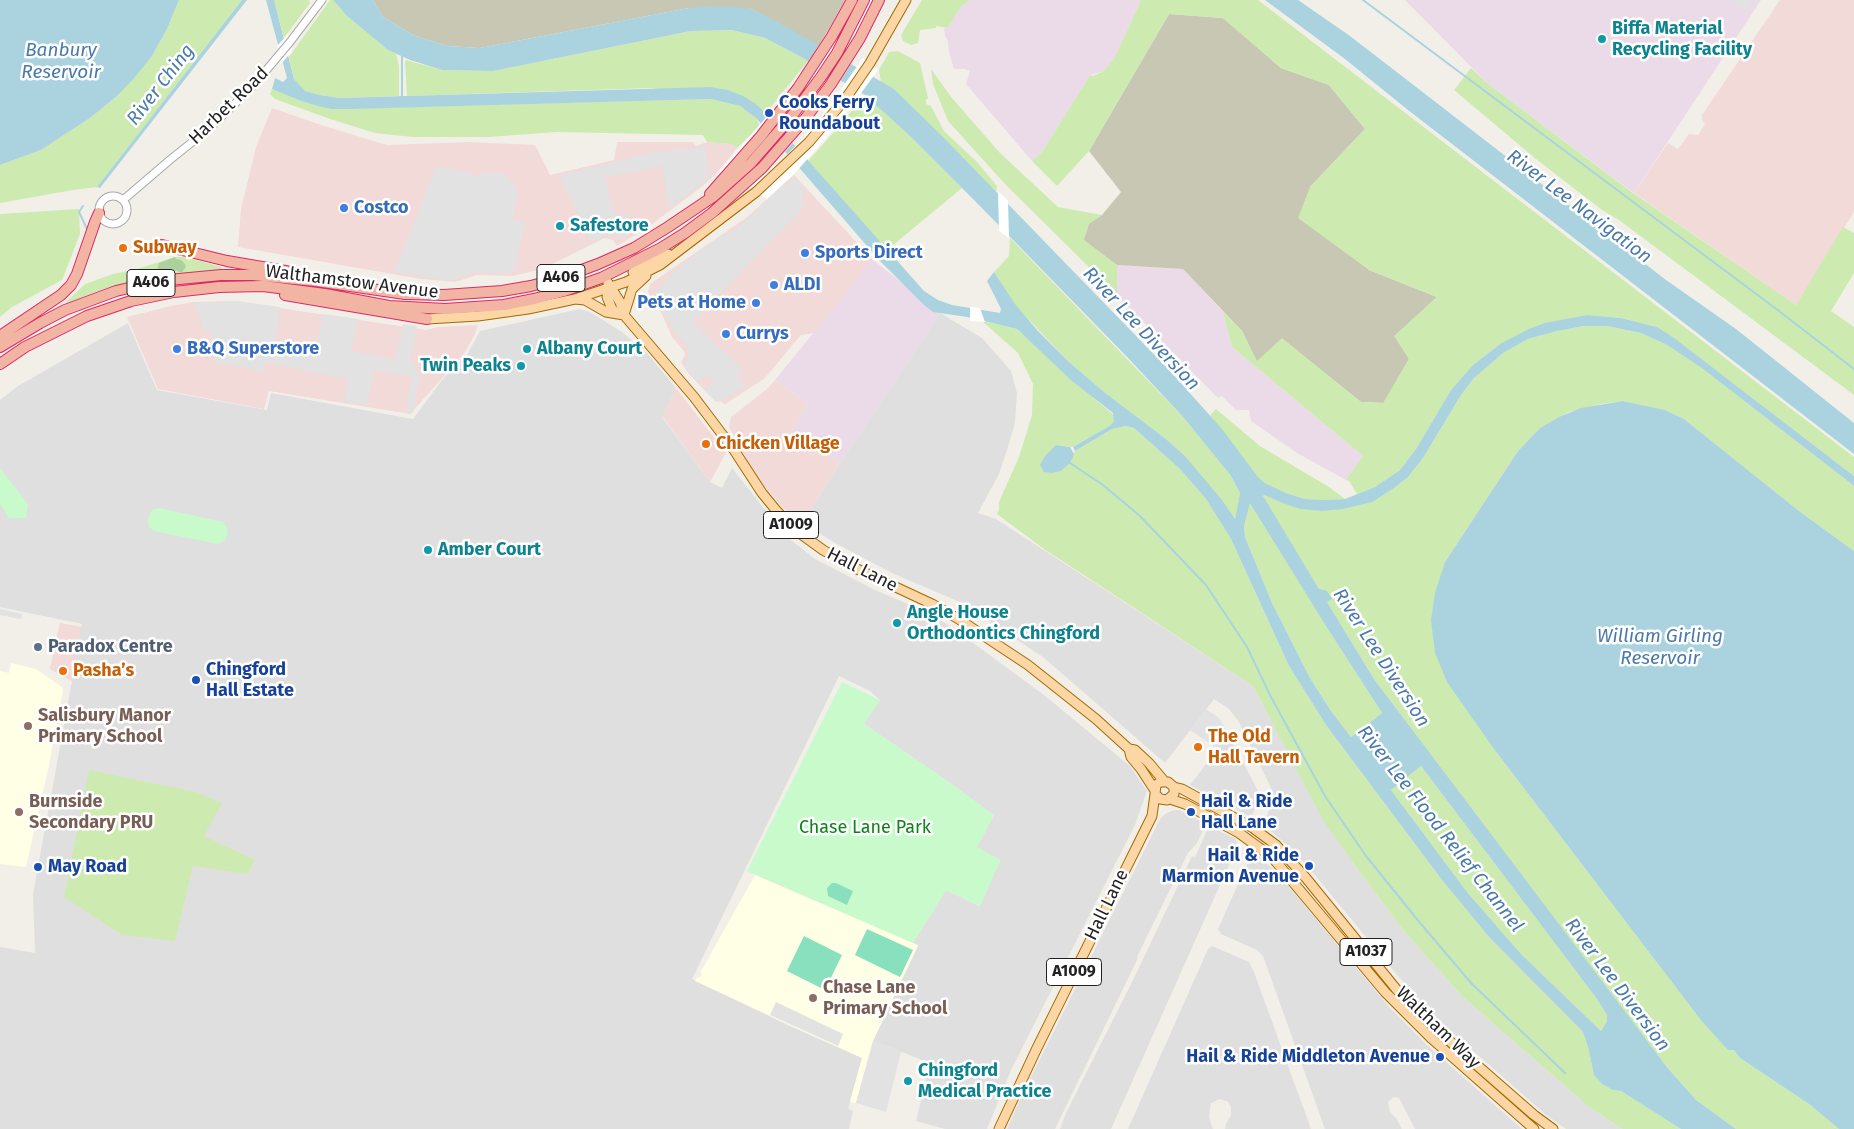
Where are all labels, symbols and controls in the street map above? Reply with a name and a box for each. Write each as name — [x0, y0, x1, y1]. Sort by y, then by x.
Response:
place label: Biffa Material Recycling Facility — [1612, 18, 1752, 60]
marker: Biffa Material Recycling Facility — [1596, 33, 1608, 45]
water label: Banbury Reservoir — [21, 40, 101, 84]
water label: River Ching — [122, 40, 200, 130]
street label: Harbet Road — [185, 63, 273, 149]
place label: Cooks Ferry Roundabout — [779, 92, 880, 134]
marker: Cooks Ferry Roundabout — [763, 107, 775, 119]
water label: River Lee Navigation — [1502, 145, 1656, 269]
place label: Costco — [354, 197, 409, 219]
marker: Costco — [338, 202, 350, 214]
place label: Safestore — [570, 215, 649, 237]
marker: Safestore — [554, 220, 566, 232]
place label: Subway — [133, 237, 196, 259]
marker: Subway — [117, 242, 129, 254]
place label: Sports Direct — [815, 242, 923, 264]
marker: Sports Direct — [799, 247, 811, 259]
street label: Walthamstow Avenue — [264, 261, 440, 303]
water label: River Lee Diversion — [1078, 262, 1204, 396]
road number: A406 — [537, 264, 585, 292]
road number: A406 — [127, 270, 175, 296]
place label: ALDI — [784, 274, 821, 296]
marker: ALDI — [768, 279, 780, 291]
place label: Pets at Home — [637, 292, 746, 314]
marker: Pets at Home — [750, 297, 762, 309]
place label: Currys — [736, 323, 789, 345]
marker: Currys — [720, 328, 732, 340]
place label: B&Q Superstore — [187, 338, 319, 360]
place label: Albany Court — [537, 338, 642, 360]
marker: B&Q Superstore — [171, 343, 183, 355]
marker: Albany Court — [521, 343, 533, 355]
place label: Twin Peaks — [420, 355, 511, 377]
marker: Twin Peaks — [515, 360, 527, 372]
place label: Chicken Village — [716, 433, 840, 455]
marker: Chicken Village — [700, 438, 712, 450]
road number: A1009 — [764, 512, 818, 538]
place label: Amber Court — [438, 539, 541, 561]
street label: Hall Lane — [823, 543, 901, 597]
marker: Amber Court — [422, 544, 434, 556]
water label: River Lee Diversion — [1328, 584, 1434, 732]
place label: Angle House Orthodontics Chingford — [907, 602, 1100, 644]
marker: Angle House Orthodontics Chingford — [891, 617, 903, 629]
water label: William Girling Reservoir — [1597, 626, 1723, 670]
place label: Paradox Centre — [48, 636, 173, 658]
marker: Paradox Centre — [32, 641, 44, 653]
place label: Chingford Hall Estate — [206, 659, 294, 702]
place label: Pasha’s — [73, 660, 134, 682]
marker: Pasha’s — [57, 665, 69, 677]
marker: Chingford Hall Estate — [190, 674, 202, 686]
place label: Salisbury Manor Primary School — [38, 705, 171, 748]
marker: Salisbury Manor Primary School — [22, 720, 34, 732]
water label: River Lee Flood Relief Channel — [1352, 721, 1528, 937]
place label: The Old Hall Tavern — [1208, 726, 1300, 769]
marker: The Old Hall Tavern — [1192, 741, 1204, 753]
place label: Burnside Secondary PRU — [29, 791, 153, 834]
place label: Hail & Ride Hall Lane — [1201, 791, 1292, 834]
marker: Burnside Secondary PRU — [13, 806, 25, 818]
marker: Hail & Ride Hall Lane — [1185, 806, 1197, 818]
park label: Chase Lane Park — [799, 817, 931, 839]
place label: Hail & Ride Marmion Avenue — [1162, 845, 1299, 888]
place label: May Road — [48, 856, 127, 878]
marker: Hail & Ride Marmion Avenue — [1303, 860, 1315, 872]
marker: May Road — [32, 861, 44, 873]
street label: Hall Lane — [1081, 866, 1133, 944]
water label: River Lee Diversion — [1560, 914, 1674, 1056]
road number: A1037 — [1340, 939, 1392, 966]
road number: A1009 — [1046, 959, 1102, 986]
place label: Chase Lane Primary School — [823, 977, 947, 1020]
street label: Waltham Way — [1391, 982, 1485, 1074]
marker: Chase Lane Primary School — [807, 992, 819, 1004]
place label: Hail & Ride Middleton Avenue — [1186, 1046, 1430, 1068]
marker: Hail & Ride Middleton Avenue — [1434, 1051, 1446, 1063]
place label: Chingford Medical Practice — [918, 1060, 1051, 1102]
marker: Chingford Medical Practice — [902, 1075, 914, 1087]

